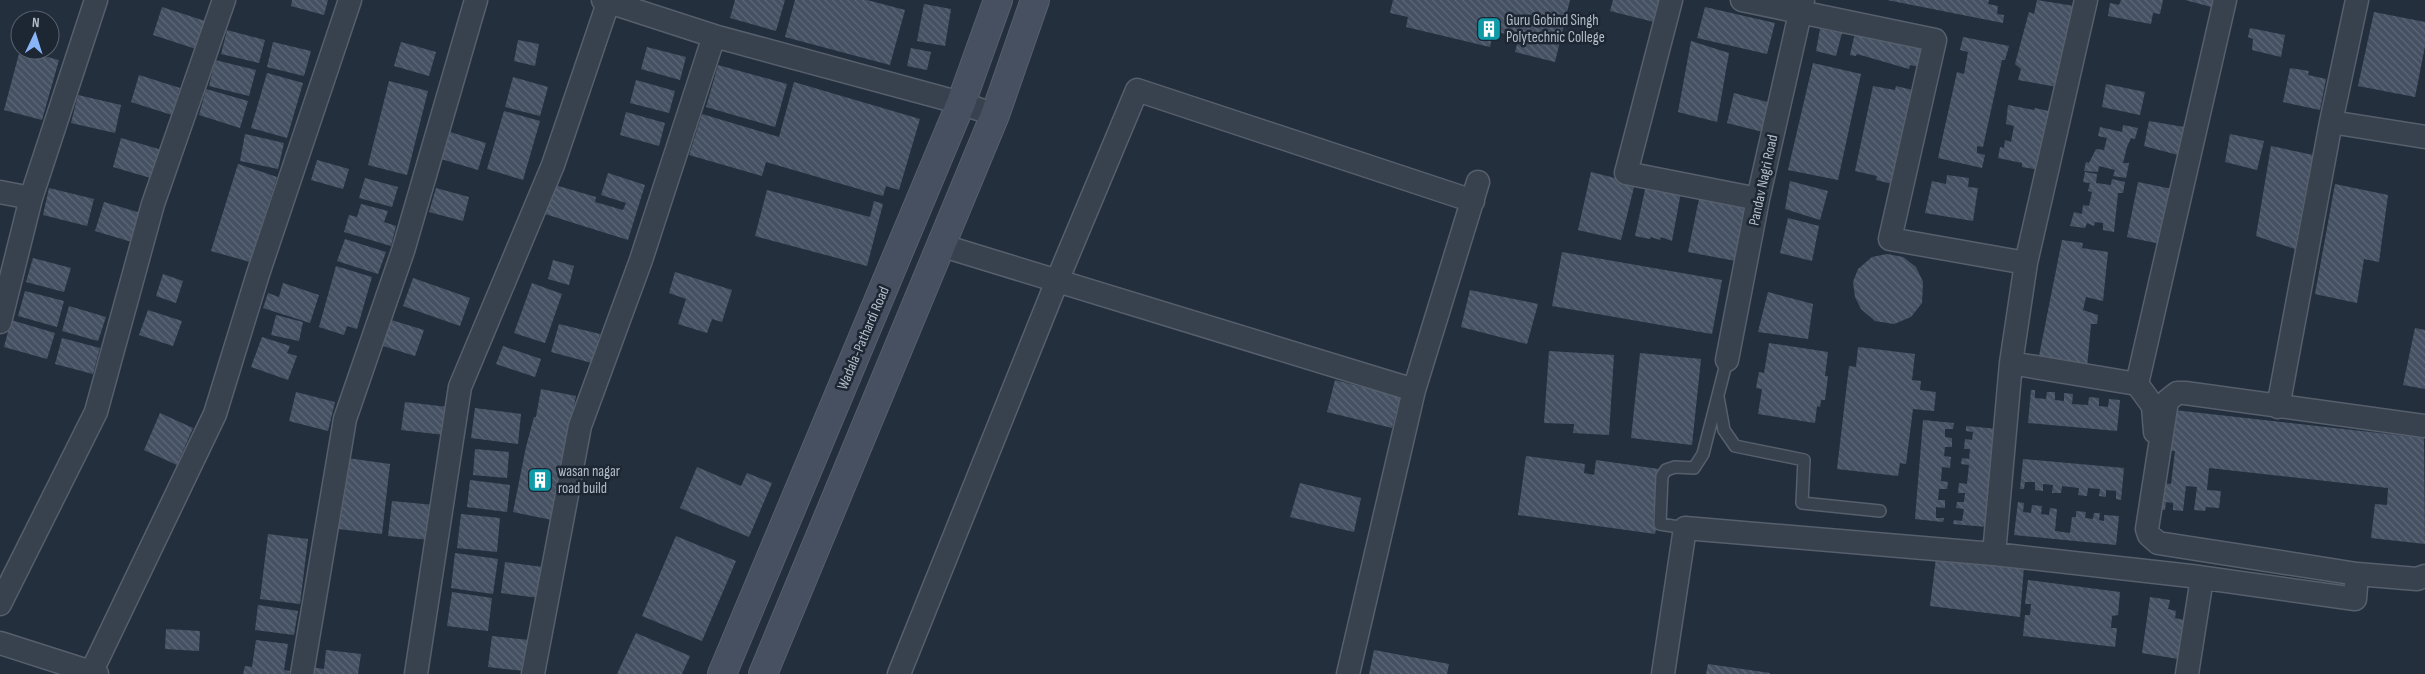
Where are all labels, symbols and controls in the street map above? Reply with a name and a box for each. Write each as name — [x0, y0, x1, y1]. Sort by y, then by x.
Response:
north arrow — [10, 10, 60, 60]
place label: Guru Gobind Singh Polytechnic College — [1506, 11, 1605, 47]
text: N — [32, 14, 40, 31]
building icon: Guru Gobind Singh Polytechnic College — [1476, 16, 1502, 42]
street label: Pandav Nagri Road — [1745, 133, 1782, 227]
street label: Wadala-Pathardi Road — [833, 284, 894, 393]
place label: wasan nagar road build — [558, 462, 621, 498]
building icon: wasan nagar road build — [527, 467, 553, 493]

